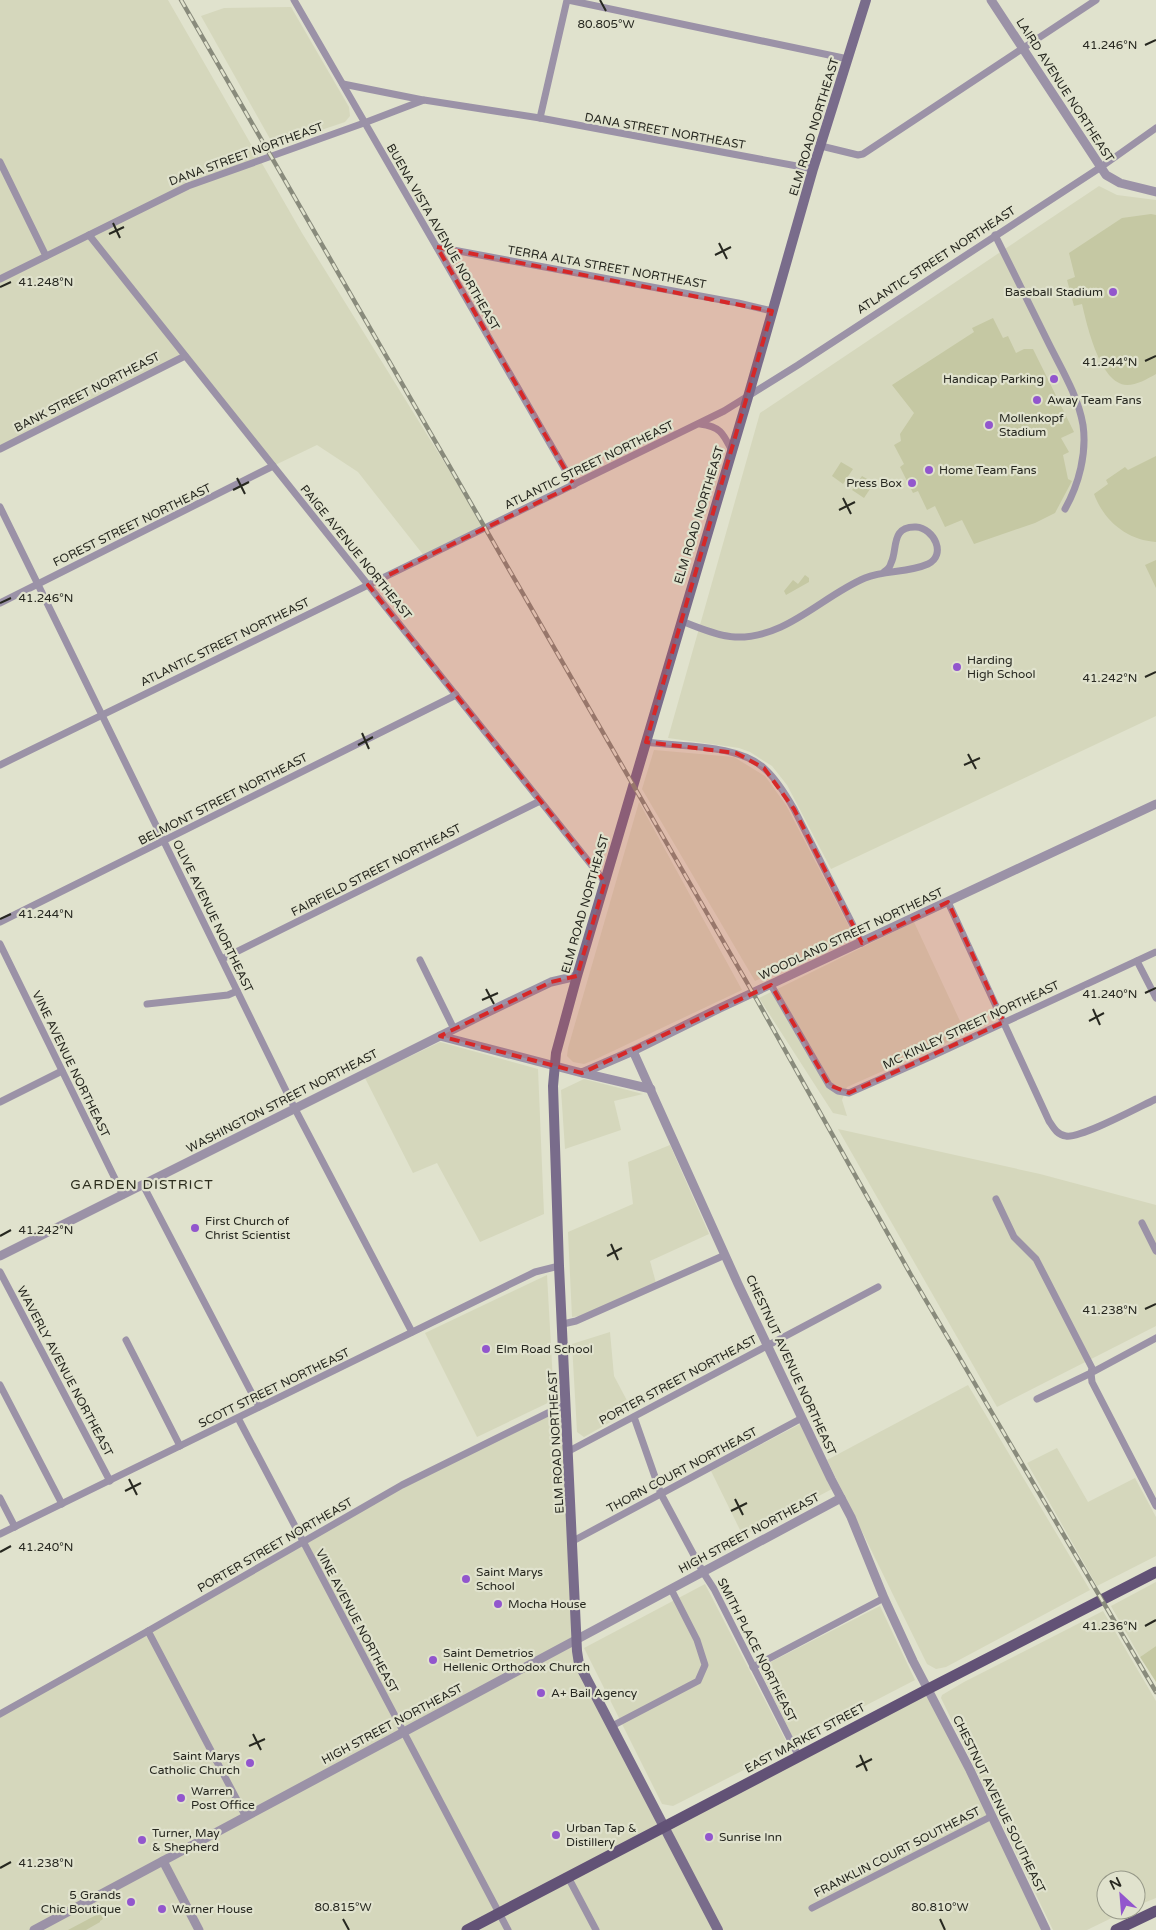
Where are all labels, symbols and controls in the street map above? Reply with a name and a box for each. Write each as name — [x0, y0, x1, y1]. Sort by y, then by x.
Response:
street label: LAIRD AVENUE NORTHEAST — [1013, 15, 1117, 165]
text: 80.805°W — [577, 17, 635, 31]
text: 41.246°N — [1083, 38, 1137, 52]
street label: ELM ROAD NORTHEAST — [786, 56, 842, 198]
street label: DANA STREET NORTHEAST — [583, 110, 747, 152]
street label: DANA STREET NORTHEAST — [167, 119, 326, 188]
street label: BUENA VISTA AVENUE NORTHEAST — [384, 141, 503, 333]
street label: ATLANTIC STREET NORTHEAST — [854, 203, 1019, 317]
street label: TERRA ALTA STREET NORTHEAST — [507, 243, 708, 292]
text: 41.248°N — [19, 275, 73, 289]
place label: Baseball Stadium — [1005, 285, 1103, 299]
marker: Baseball Stadium — [1107, 286, 1119, 298]
street label: BANK STREET NORTHEAST — [12, 349, 163, 435]
text: 41.244°N — [1083, 355, 1137, 369]
place label: Handicap Parking — [943, 372, 1044, 386]
marker: Handicap Parking — [1048, 373, 1060, 385]
place label: Away Team Fans — [1047, 393, 1142, 407]
marker: Away Team Fans — [1031, 394, 1043, 406]
place label: Mollenkopf Stadium — [999, 411, 1064, 439]
street label: ATLANTIC STREET NORTHEAST — [502, 417, 677, 512]
marker: Mollenkopf Stadium — [983, 419, 995, 431]
street label: ELM ROAD NORTHEAST — [671, 444, 727, 586]
place label: Home Team Fans — [939, 463, 1037, 477]
marker: Home Team Fans — [923, 464, 935, 476]
place label: Press Box — [846, 476, 902, 490]
marker: Press Box — [906, 477, 918, 489]
street label: FOREST STREET NORTHEAST — [51, 480, 214, 569]
street label: PAIGE AVENUE NORTHEAST — [297, 482, 415, 623]
text: 41.246°N — [19, 591, 73, 605]
street label: ATLANTIC STREET NORTHEAST — [138, 594, 313, 689]
place label: Harding High School — [967, 653, 1036, 681]
marker: Harding High School — [951, 661, 963, 673]
text: 41.242°N — [1083, 671, 1137, 685]
street label: BELMONT STREET NORTHEAST — [136, 750, 311, 848]
street label: FAIRFIELD STREET NORTHEAST — [289, 821, 464, 919]
street label: ELM ROAD NORTHEAST — [558, 832, 612, 975]
street label: OLIVE AVENUE NORTHEAST — [170, 837, 256, 995]
street label: WOODLAND STREET NORTHEAST — [757, 885, 946, 983]
text: 41.244°N — [19, 907, 73, 921]
street label: MC KINLEY STREET NORTHEAST — [880, 978, 1062, 1072]
text: 41.240°N — [1083, 987, 1137, 1001]
street label: VINE AVENUE NORTHEAST — [29, 988, 113, 1140]
street label: WASHINGTON STREET NORTHEAST — [184, 1046, 381, 1156]
district label: GARDEN DISTRICT — [70, 1176, 214, 1193]
place label: First Church of Christ Scientist — [205, 1214, 291, 1242]
marker: First Church of Christ Scientist — [189, 1222, 201, 1234]
text: 41.242°N — [19, 1223, 73, 1237]
street label: CHESTNUT AVENUE NORTHEAST — [743, 1273, 839, 1458]
street label: WAVERLY AVENUE NORTHEAST — [14, 1283, 116, 1459]
text: 41.238°N — [1083, 1303, 1137, 1317]
street label: PORTER STREET NORTHEAST — [597, 1332, 760, 1428]
place label: Elm Road School — [496, 1342, 593, 1356]
marker: Elm Road School — [480, 1343, 492, 1355]
street label: SCOTT STREET NORTHEAST — [196, 1345, 352, 1431]
street label: ELM ROAD NORTHEAST — [545, 1369, 567, 1514]
street label: THORN COURT NORTHEAST — [604, 1424, 760, 1516]
street label: HIGH STREET NORTHEAST — [676, 1490, 822, 1576]
street label: PORTER STREET NORTHEAST — [195, 1494, 356, 1595]
text: 41.240°N — [19, 1540, 73, 1554]
street label: VINE AVENUE NORTHEAST — [313, 1547, 401, 1696]
place label: Saint Marys School — [476, 1565, 543, 1593]
marker: Saint Marys School — [460, 1573, 472, 1585]
street label: SMITH PLACE NORTHEAST — [715, 1576, 800, 1725]
place label: Mocha House — [508, 1597, 587, 1611]
marker: Mocha House — [492, 1598, 504, 1610]
text: 41.236°N — [1083, 1619, 1137, 1633]
place label: Saint Demetrios Hellenic Orthodox Church — [443, 1646, 590, 1674]
marker: Saint Demetrios Hellenic Orthodox Church — [427, 1654, 439, 1666]
street label: HIGH STREET NORTHEAST — [319, 1681, 465, 1767]
place label: A+ Bail Agency — [551, 1686, 638, 1700]
marker: A+ Bail Agency — [535, 1687, 547, 1699]
street label: EAST MARKET STREET — [742, 1700, 868, 1776]
street label: CHESTNUT AVENUE SOUTHEAST — [950, 1713, 1049, 1896]
place label: Saint Marys Catholic Church — [149, 1749, 240, 1777]
marker: Saint Marys Catholic Church — [244, 1757, 256, 1769]
place label: Warren Post Office — [191, 1784, 255, 1812]
marker: Warren Post Office — [175, 1792, 187, 1804]
street label: FRANKLIN COURT SOUTHEAST — [811, 1803, 983, 1900]
place label: Urban Tap & Distillery — [566, 1821, 637, 1849]
place label: Turner, May & Shepherd — [152, 1826, 220, 1854]
marker: Urban Tap & Distillery — [550, 1829, 562, 1841]
place label: Sunrise Inn — [719, 1830, 782, 1844]
marker: Sunrise Inn — [703, 1831, 715, 1843]
marker: Turner, May & Shepherd — [136, 1834, 148, 1846]
text: 41.238°N — [19, 1856, 73, 1870]
north arrow — [1096, 1870, 1146, 1920]
text: N — [1107, 1874, 1124, 1894]
place label: 5 Grands Chic Boutique — [41, 1888, 121, 1916]
marker: 5 Grands Chic Boutique — [125, 1896, 137, 1908]
text: 80.815°W — [314, 1900, 372, 1914]
text: 80.810°W — [911, 1900, 969, 1914]
place label: Warner House — [172, 1902, 253, 1916]
marker: Warner House — [156, 1903, 168, 1915]

